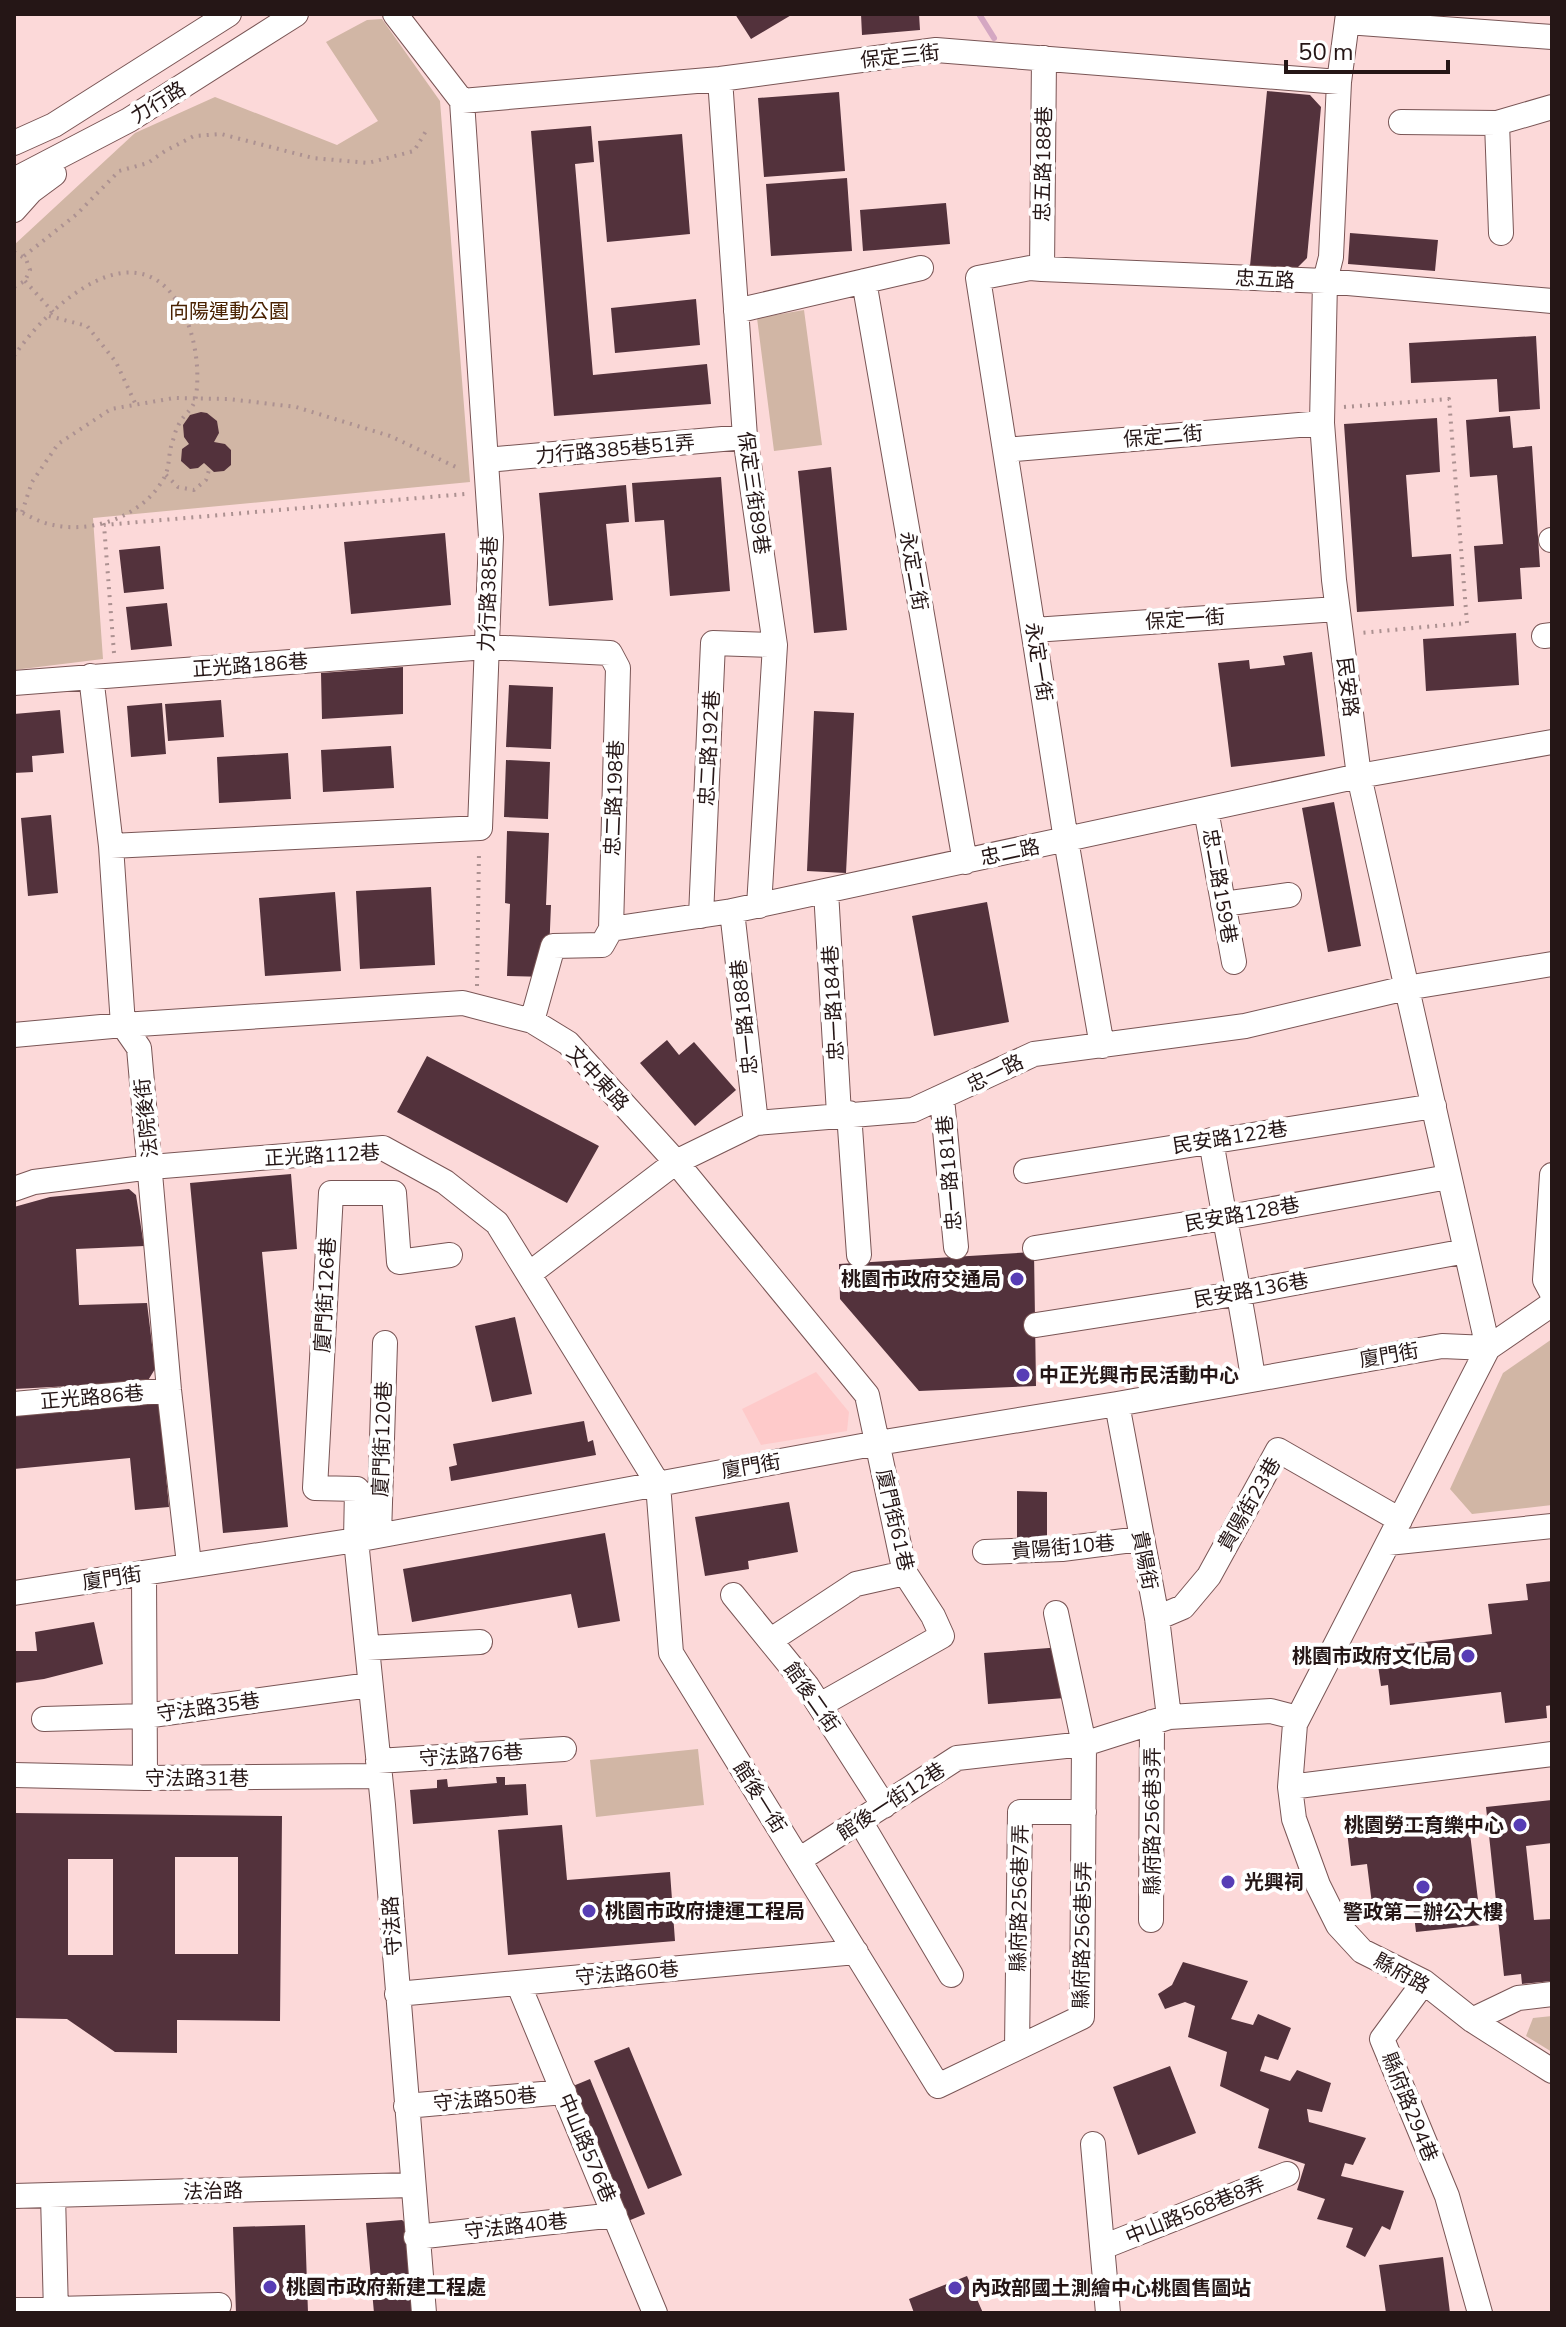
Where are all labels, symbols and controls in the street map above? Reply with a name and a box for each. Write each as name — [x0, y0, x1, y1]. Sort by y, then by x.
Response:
scale bar — [1286, 24, 1448, 74]
text: 50 m — [1298, 36, 1354, 68]
street label: 保定三街 — [859, 39, 941, 74]
street label: 力行路 — [126, 75, 191, 130]
street label: 忠五路188巷 — [1029, 106, 1058, 222]
street label: 忠五路 — [1234, 264, 1296, 295]
park label: 向陽運動公園 — [169, 298, 289, 325]
street label: 保定二街 — [1122, 420, 1204, 453]
street label: 力行路385巷51弄 — [534, 429, 696, 470]
street label: 保定三街89巷 — [732, 430, 776, 556]
street label: 永定二街 — [893, 529, 934, 613]
street label: 力行路385巷 — [473, 536, 504, 652]
street label: 保定一街 — [1144, 603, 1226, 636]
street label: 永定一街 — [1019, 620, 1058, 704]
street label: 正光路186巷 — [191, 648, 309, 683]
street label: 民安路 — [1330, 656, 1365, 718]
street label: 忠二路192巷 — [693, 689, 726, 807]
street label: 忠二路198巷 — [599, 740, 630, 856]
street label: 忠二路159巷 — [1196, 827, 1243, 946]
street label: 忠二路 — [978, 833, 1042, 872]
street label: 忠一路184巷 — [817, 944, 850, 1062]
street label: 忠一路188巷 — [725, 958, 764, 1076]
street label: 文中東路 — [560, 1040, 635, 1117]
street label: 忠一路 — [962, 1048, 1028, 1099]
street label: 法院後街 — [129, 1077, 164, 1159]
street label: 忠一路181巷 — [931, 1114, 968, 1232]
street label: 民安路122巷 — [1171, 1115, 1289, 1160]
street label: 正光路112巷 — [263, 1139, 381, 1172]
street label: 民安路128巷 — [1183, 1191, 1302, 1238]
street label: 廈門街126巷 — [309, 1236, 342, 1354]
place label: 桃園市政府交通局 — [841, 1266, 1001, 1293]
street label: 民安路136巷 — [1192, 1267, 1311, 1314]
marker: 桃園市政府交通局 — [1008, 1270, 1026, 1288]
street label: 廈門街 — [1357, 1337, 1421, 1374]
place label: 中正光興市民活動中心 — [1039, 1362, 1239, 1389]
marker: 中正光興市民活動中心 — [1014, 1366, 1032, 1384]
street label: 正光路86巷 — [39, 1380, 145, 1415]
street label: 廈門街120巷 — [367, 1381, 398, 1497]
street label: 廈門街 — [719, 1448, 783, 1485]
street label: 貴陽街23巷 — [1212, 1452, 1287, 1556]
street label: 廈門街61巷 — [870, 1466, 919, 1574]
street label: 貴陽街 — [1126, 1528, 1163, 1592]
street label: 貴陽街10巷 — [1010, 1530, 1116, 1565]
street label: 廈門街 — [80, 1560, 144, 1597]
place label: 桃園市政府文化局 — [1292, 1643, 1452, 1670]
marker: 桃園市政府文化局 — [1459, 1647, 1477, 1665]
street label: 館後二街 — [778, 1657, 846, 1738]
street label: 守法路35巷 — [155, 1687, 261, 1728]
street label: 守法路76巷 — [418, 1738, 524, 1773]
street label: 縣府路256巷3弄 — [1139, 1747, 1166, 1895]
street label: 館後一街 — [727, 1756, 792, 1838]
street label: 館後一街12巷 — [832, 1756, 951, 1847]
street label: 守法路31巷 — [145, 1765, 249, 1792]
place label: 桃園勞工育樂中心 — [1344, 1812, 1504, 1839]
marker: 桃園勞工育樂中心 — [1511, 1816, 1529, 1834]
street label: 縣府路256巷7弄 — [1005, 1824, 1034, 1972]
street label: 縣府路256巷5弄 — [1068, 1861, 1097, 2009]
place label: 光興祠 — [1244, 1869, 1304, 1896]
marker: 光興祠 — [1219, 1873, 1237, 1891]
marker: 警政第二辦公大樓 — [1414, 1878, 1432, 1896]
street label: 守法路 — [377, 1895, 408, 1957]
place label: 桃園市政府捷運工程局 — [605, 1898, 805, 1925]
place label: 警政第二辦公大樓 — [1343, 1899, 1503, 1926]
marker: 桃園市政府捷運工程局 — [580, 1902, 598, 1920]
street label: 縣府路 — [1369, 1947, 1435, 2000]
street label: 守法路60巷 — [574, 1956, 680, 1991]
street label: 縣府路294巷 — [1375, 2048, 1444, 2166]
street label: 守法路50巷 — [432, 2082, 538, 2117]
street label: 中山路576巷 — [551, 2090, 622, 2207]
street label: 中山路568巷8弄 — [1122, 2170, 1269, 2251]
street label: 法治路 — [183, 2177, 243, 2206]
street label: 守法路40巷 — [463, 2208, 569, 2245]
place label: 桃園市政府新建工程處 — [286, 2274, 486, 2301]
place label: 內政部國土測繪中心桃園售圖站 — [971, 2275, 1251, 2302]
marker: 桃園市政府新建工程處 — [261, 2278, 279, 2296]
marker: 內政部國土測繪中心桃園售圖站 — [946, 2279, 964, 2297]

